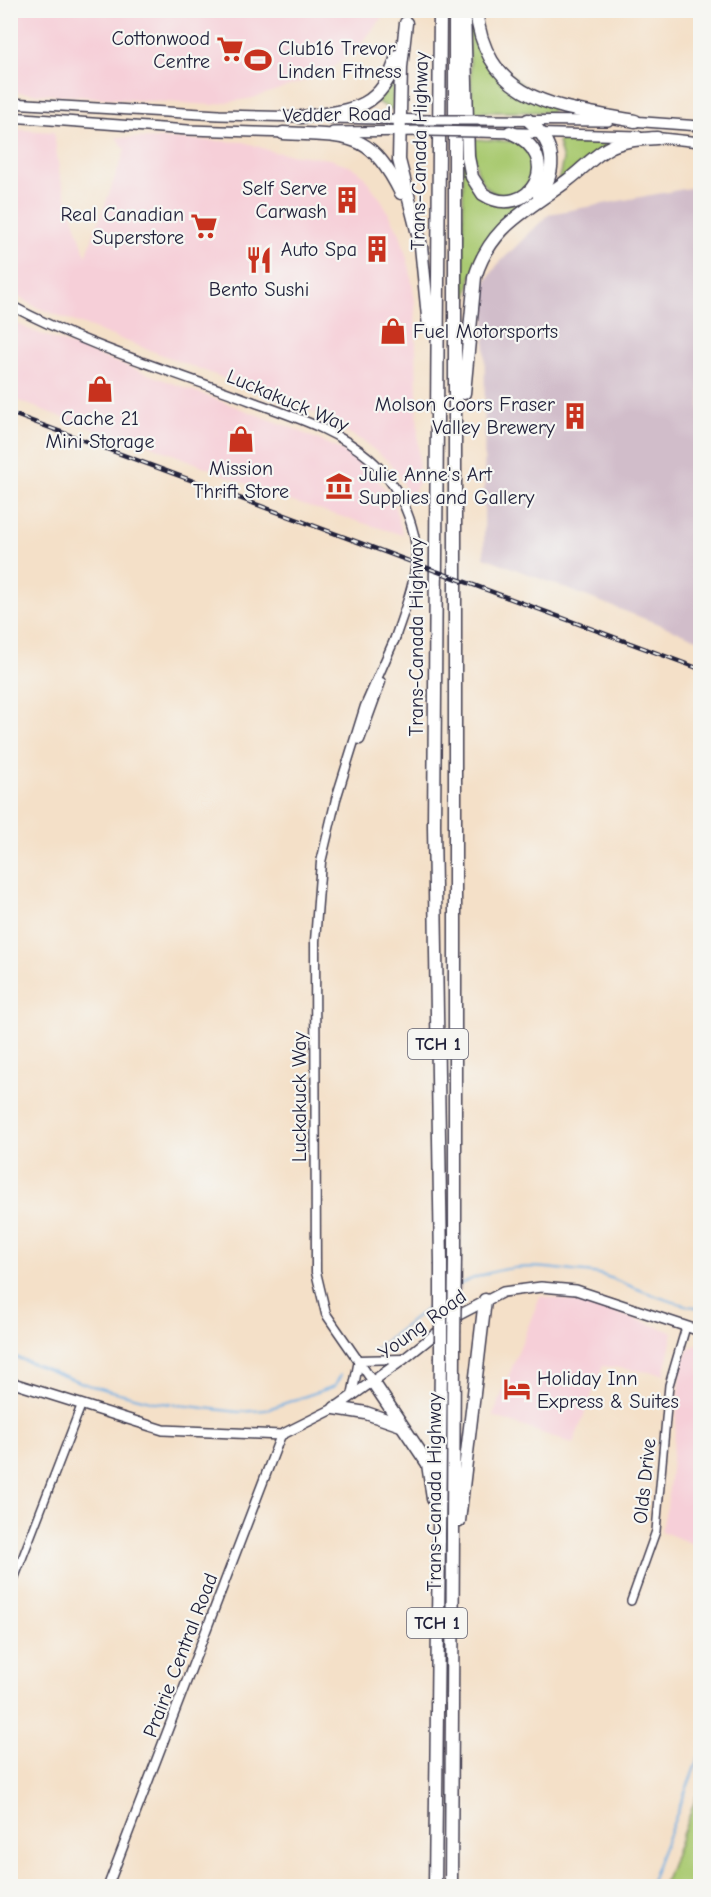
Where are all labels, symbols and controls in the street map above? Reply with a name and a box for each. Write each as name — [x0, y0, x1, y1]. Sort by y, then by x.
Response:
place label: Cottonwood Centre — [111, 27, 210, 73]
supermarket icon: Cottonwood Centre — [215, 34, 245, 64]
place label: Club16 Trevor Linden Fitness — [278, 37, 401, 83]
sports icon: Club16 Trevor Linden Fitness — [243, 45, 273, 75]
street label: Trans-Canada Highway — [406, 52, 433, 250]
street label: Vedder Road — [283, 102, 391, 127]
place label: Self Serve Carwash — [242, 177, 327, 223]
building icon: Self Serve Carwash — [332, 185, 362, 215]
place label: Real Canadian Superstore — [60, 203, 184, 249]
supermarket icon: Real Canadian Superstore — [189, 211, 219, 241]
building icon: Auto Spa — [362, 234, 392, 264]
place label: Auto Spa — [281, 238, 357, 261]
restaurant icon: Bento Sushi — [244, 245, 274, 275]
place label: Bento Sushi — [209, 278, 309, 301]
shop icon: Fuel Motorsports — [378, 316, 408, 346]
place label: Fuel Motorsports — [413, 320, 558, 343]
street label: Luckakuck Way — [223, 364, 352, 437]
shop icon: Cache 21 Mini Storage — [85, 374, 115, 404]
place label: Molson Coors Fraser Valley Brewery — [375, 393, 555, 439]
building icon: Molson Coors Fraser Valley Brewery — [560, 401, 590, 431]
place label: Cache 21 Mini Storage — [46, 407, 154, 453]
shop icon: Mission Thrift Store — [226, 424, 256, 454]
place label: Mission Thrift Store — [193, 457, 289, 503]
place label: Julie Anne's Art Supplies and Gallery — [359, 463, 534, 509]
museum icon: Julie Anne's Art Supplies and Gallery — [324, 471, 354, 501]
street label: Trans-Canada Highway — [405, 538, 428, 736]
road number: TCH 1 — [408, 1029, 468, 1059]
street label: Luckakuck Way — [288, 1032, 311, 1162]
street label: Young Road — [374, 1285, 471, 1364]
place label: Holiday Inn Express & Suites — [537, 1367, 679, 1413]
hotel icon: Holiday Inn Express & Suites — [502, 1374, 532, 1404]
street label: Trans-Canada Highway — [423, 1393, 446, 1591]
street label: Olds Drive — [629, 1437, 660, 1525]
street label: Prairie Central Road — [139, 1570, 222, 1741]
road number: TCH 1 — [407, 1608, 467, 1638]

